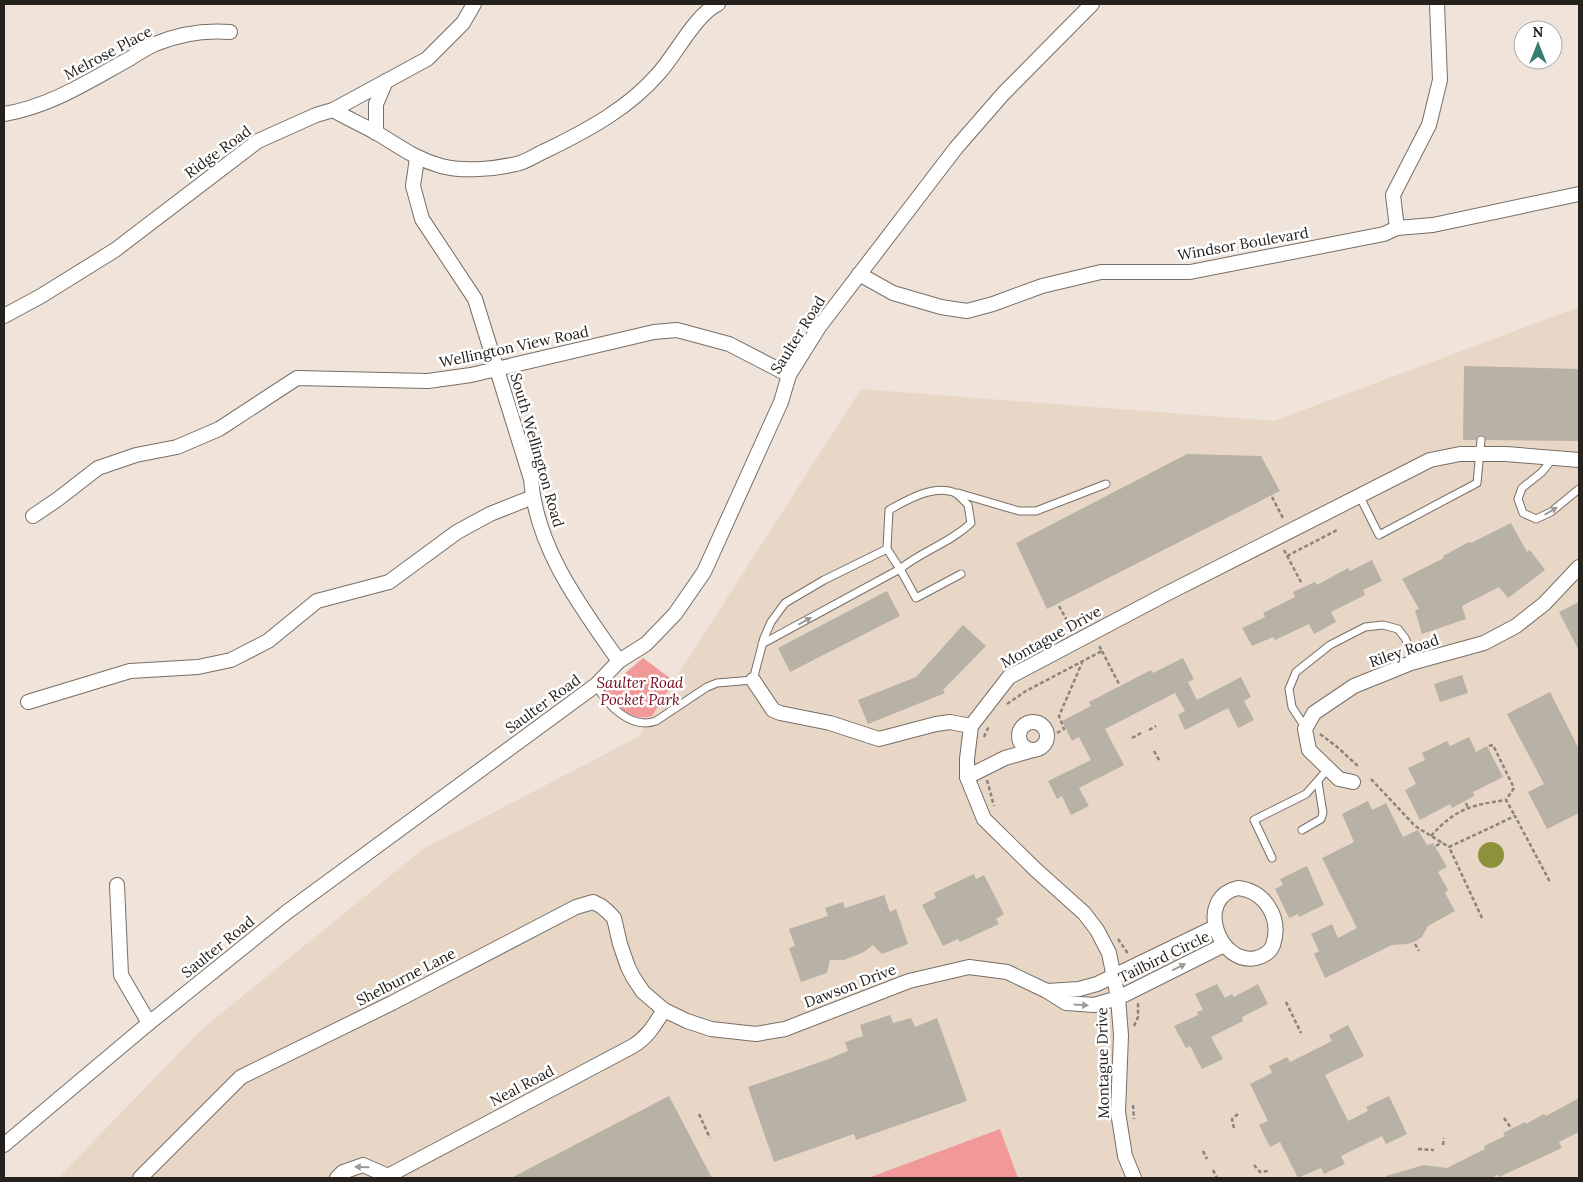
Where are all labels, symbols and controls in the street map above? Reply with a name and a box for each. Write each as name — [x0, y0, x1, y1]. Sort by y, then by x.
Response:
north arrow — [1513, 20, 1563, 70]
street label: Melrose Place — [61, 21, 155, 84]
text: N — [1533, 23, 1544, 41]
street label: Ridge Road — [181, 121, 255, 182]
street label: Windsor Boulevard — [1176, 223, 1310, 264]
street label: Saulter Road — [766, 292, 829, 377]
street label: Wellington View Road — [437, 321, 590, 372]
street label: South Wellington Road — [506, 371, 569, 529]
one-way arrow — [1543, 507, 1558, 515]
street label: Montague Drive — [997, 601, 1104, 672]
one-way arrow — [797, 617, 812, 625]
street label: Riley Road — [1366, 630, 1441, 671]
street label: Saulter Road — [501, 670, 584, 737]
park label: Saulter Road Pocket Park — [597, 673, 684, 709]
street label: Saulter Road — [177, 911, 258, 982]
street label: Tailbird Circle — [1115, 926, 1212, 987]
street label: Shelburne Lane — [353, 943, 459, 1010]
street label: Dawson Drive — [801, 959, 898, 1012]
one-way arrow — [1172, 963, 1186, 971]
one-way arrow — [1074, 1001, 1090, 1009]
street label: Montague Drive — [1092, 1007, 1113, 1119]
street label: Neal Road — [486, 1061, 557, 1110]
one-way arrow — [353, 1163, 369, 1171]

